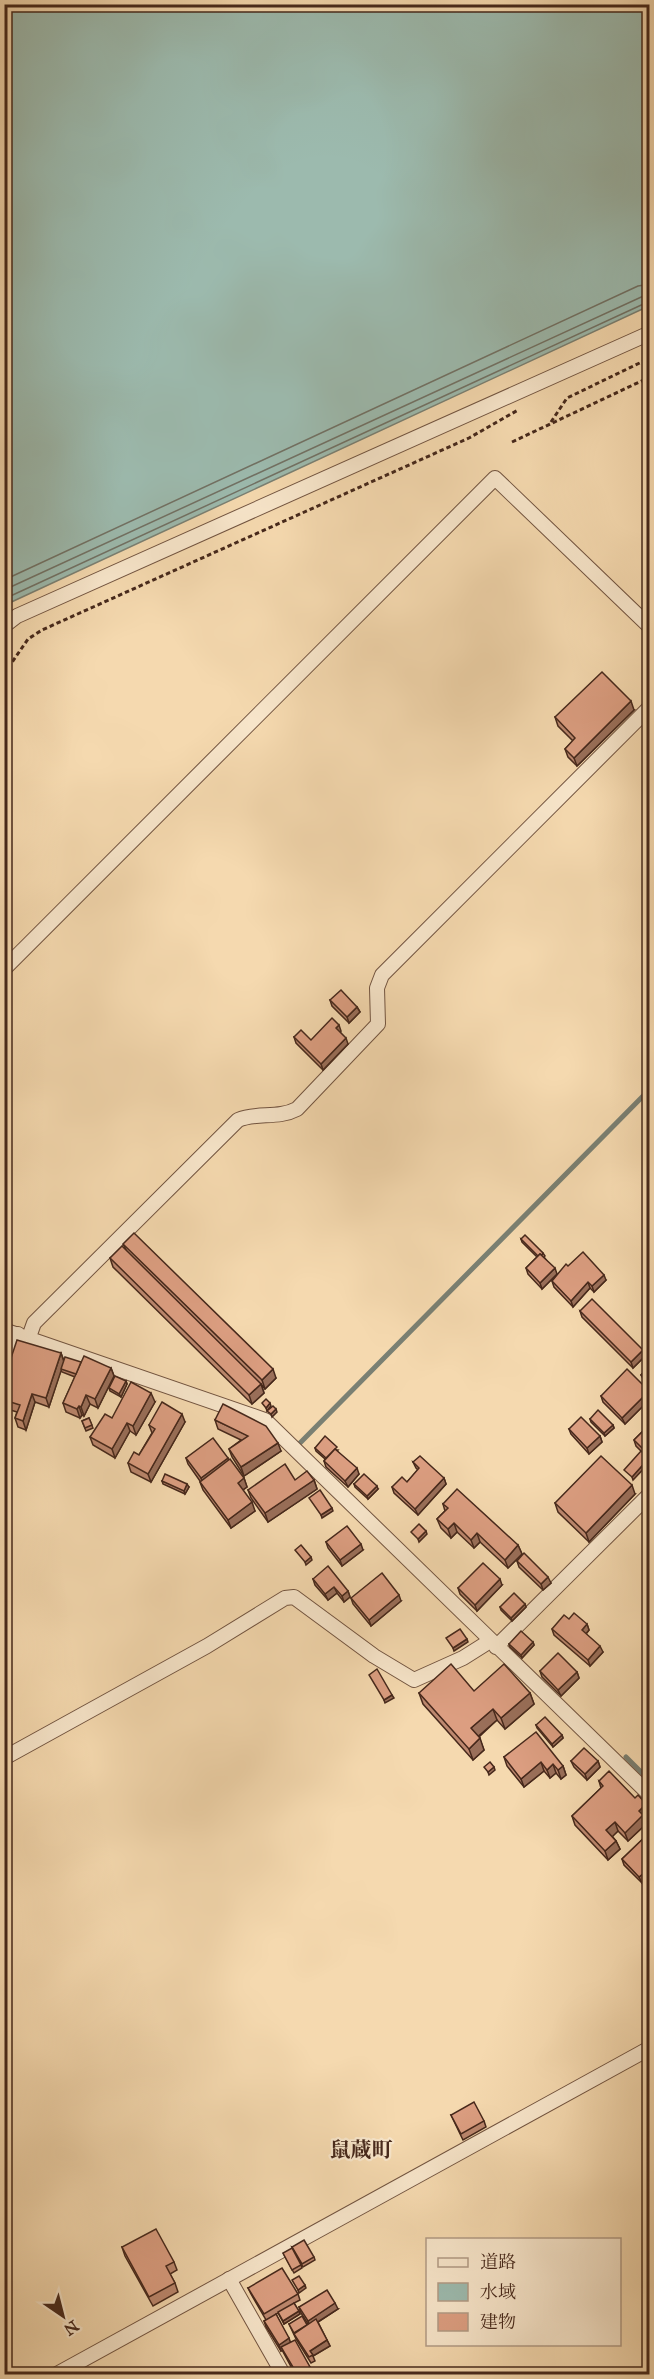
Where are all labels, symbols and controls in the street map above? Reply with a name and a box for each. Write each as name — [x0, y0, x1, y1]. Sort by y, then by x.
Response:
district label: 鼠蔵町 — [330, 2137, 393, 2163]
legend — [426, 2238, 621, 2346]
text: 道路 — [480, 2251, 516, 2273]
text: 水域 — [480, 2281, 516, 2303]
north arrow — [33, 2286, 93, 2346]
text: 建物 — [480, 2311, 516, 2333]
text: N — [60, 2316, 82, 2340]

